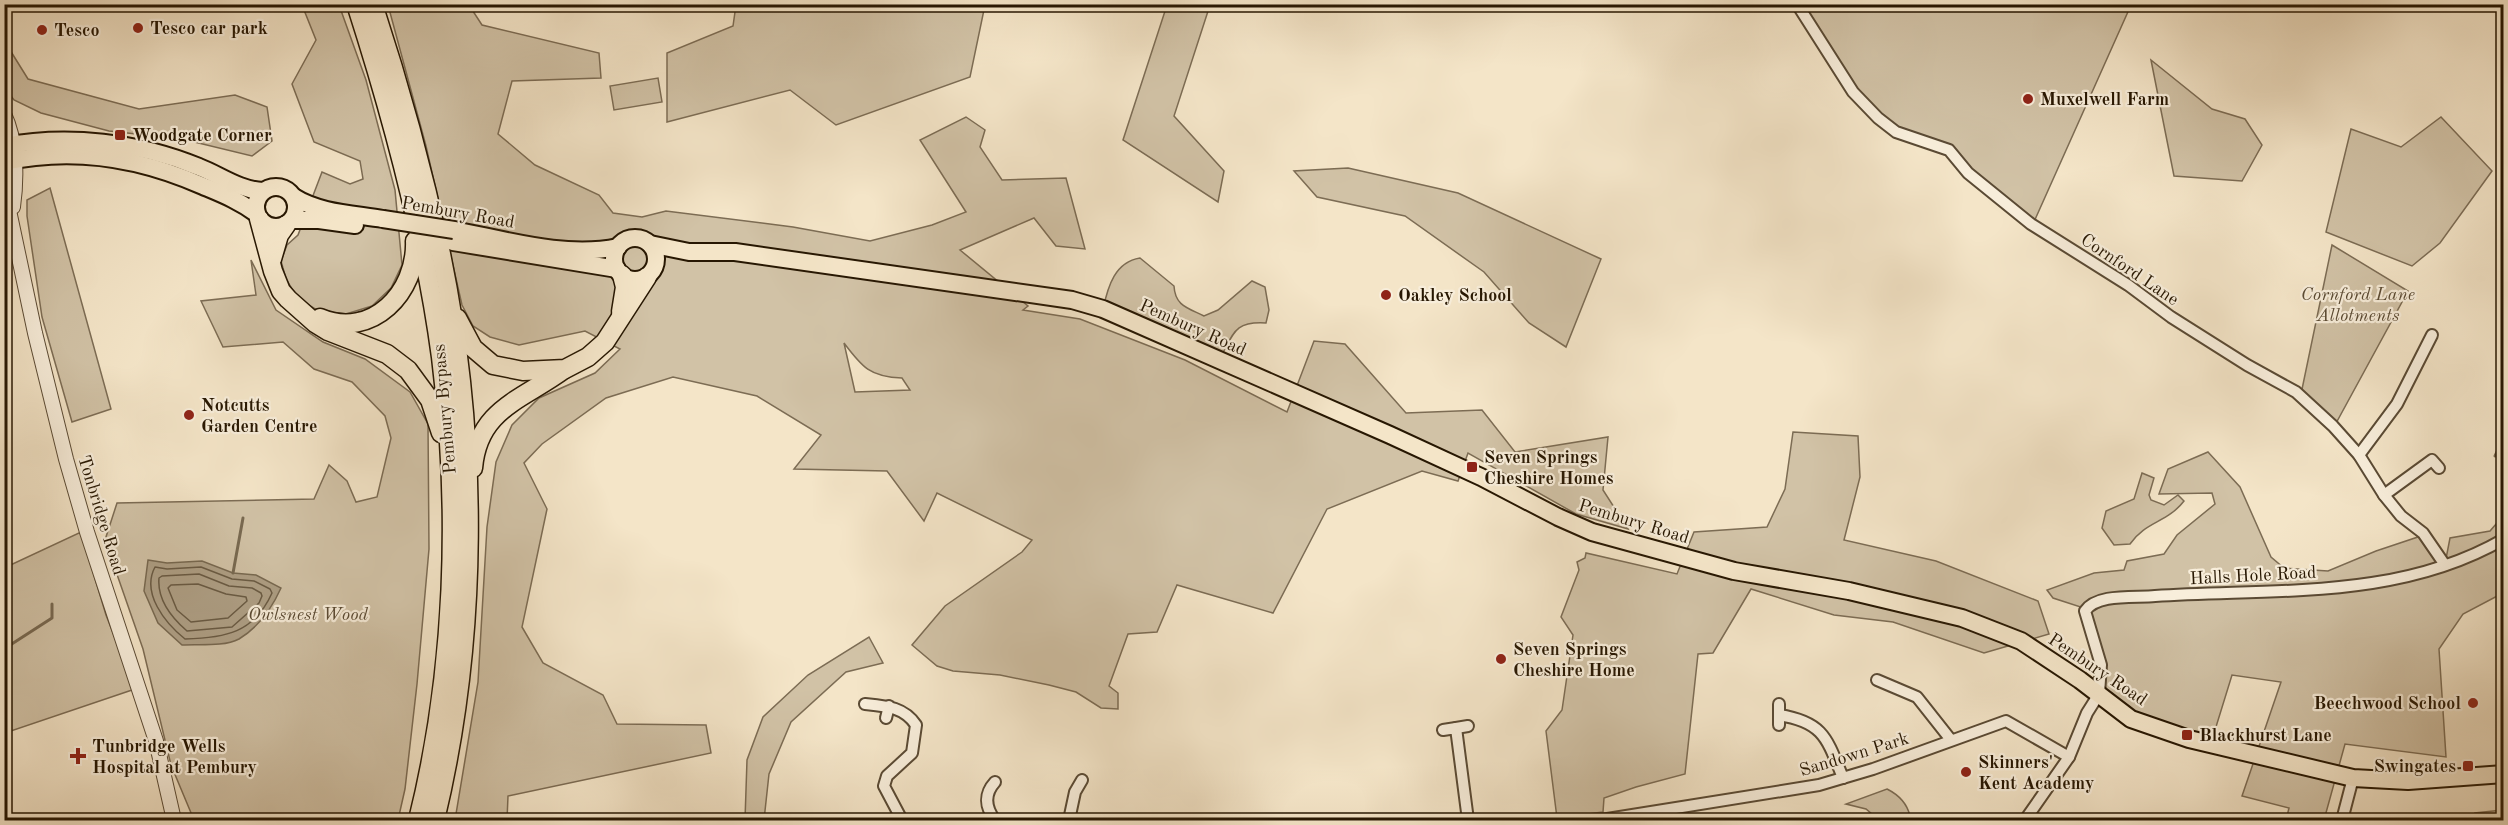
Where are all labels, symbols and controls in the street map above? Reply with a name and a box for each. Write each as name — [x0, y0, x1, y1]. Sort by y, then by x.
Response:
place label: Tesco car park — [150, 20, 268, 38]
marker: Tesco car park — [131, 21, 145, 35]
place label: Tesco — [54, 22, 99, 40]
marker: Tesco — [35, 23, 49, 37]
place label: Muxelwell Farm — [2040, 91, 2169, 109]
marker: Muxelwell Farm — [2021, 92, 2035, 106]
place label: Woodgate Corner — [132, 127, 272, 145]
marker: Woodgate Corner — [113, 128, 127, 142]
street label: Pembury Road — [400, 194, 516, 232]
street label: Cornford Lane — [2077, 231, 2182, 309]
park label: Cornford Lane Allotments — [2301, 286, 2415, 325]
place label: Oakley School — [1398, 287, 1512, 305]
marker: Oakley School — [1379, 288, 1393, 302]
street label: Pembury Road — [1137, 296, 1249, 359]
street label: Pembury Bypass — [430, 343, 460, 475]
place label: Notcutts Garden Centre — [201, 397, 317, 436]
marker: Notcutts Garden Centre — [182, 408, 196, 422]
place label: Seven Springs Cheshire Homes — [1484, 449, 1614, 488]
street label: Tonbridge Road — [74, 453, 128, 577]
marker: Seven Springs Cheshire Homes — [1465, 460, 1479, 474]
street label: Pembury Road — [1576, 497, 1691, 547]
street label: Halls Hole Road — [2189, 564, 2317, 588]
park label: Owlsnest Wood — [248, 606, 368, 624]
street label: Pembury Road — [2045, 630, 2150, 709]
place label: Seven Springs Cheshire Home — [1513, 641, 1635, 680]
marker: Seven Springs Cheshire Home — [1494, 652, 1508, 666]
place label: Beechwood School — [2314, 695, 2461, 713]
marker: Beechwood School — [2466, 696, 2480, 710]
place label: Blackhurst Lane — [2199, 727, 2332, 745]
marker: Blackhurst Lane — [2180, 728, 2194, 742]
street label: Sandown Park — [1797, 730, 1911, 780]
place label: Tunbridge Wells Hospital at Pembury — [92, 738, 257, 777]
marker: Tunbridge Wells Hospital at Pembury — [69, 747, 87, 765]
place label: Skinners' Kent Academy — [1978, 754, 2094, 793]
place label: Swingates — [2374, 758, 2456, 776]
marker: Swingates — [2461, 759, 2475, 773]
marker: Skinners' Kent Academy — [1959, 765, 1973, 779]

